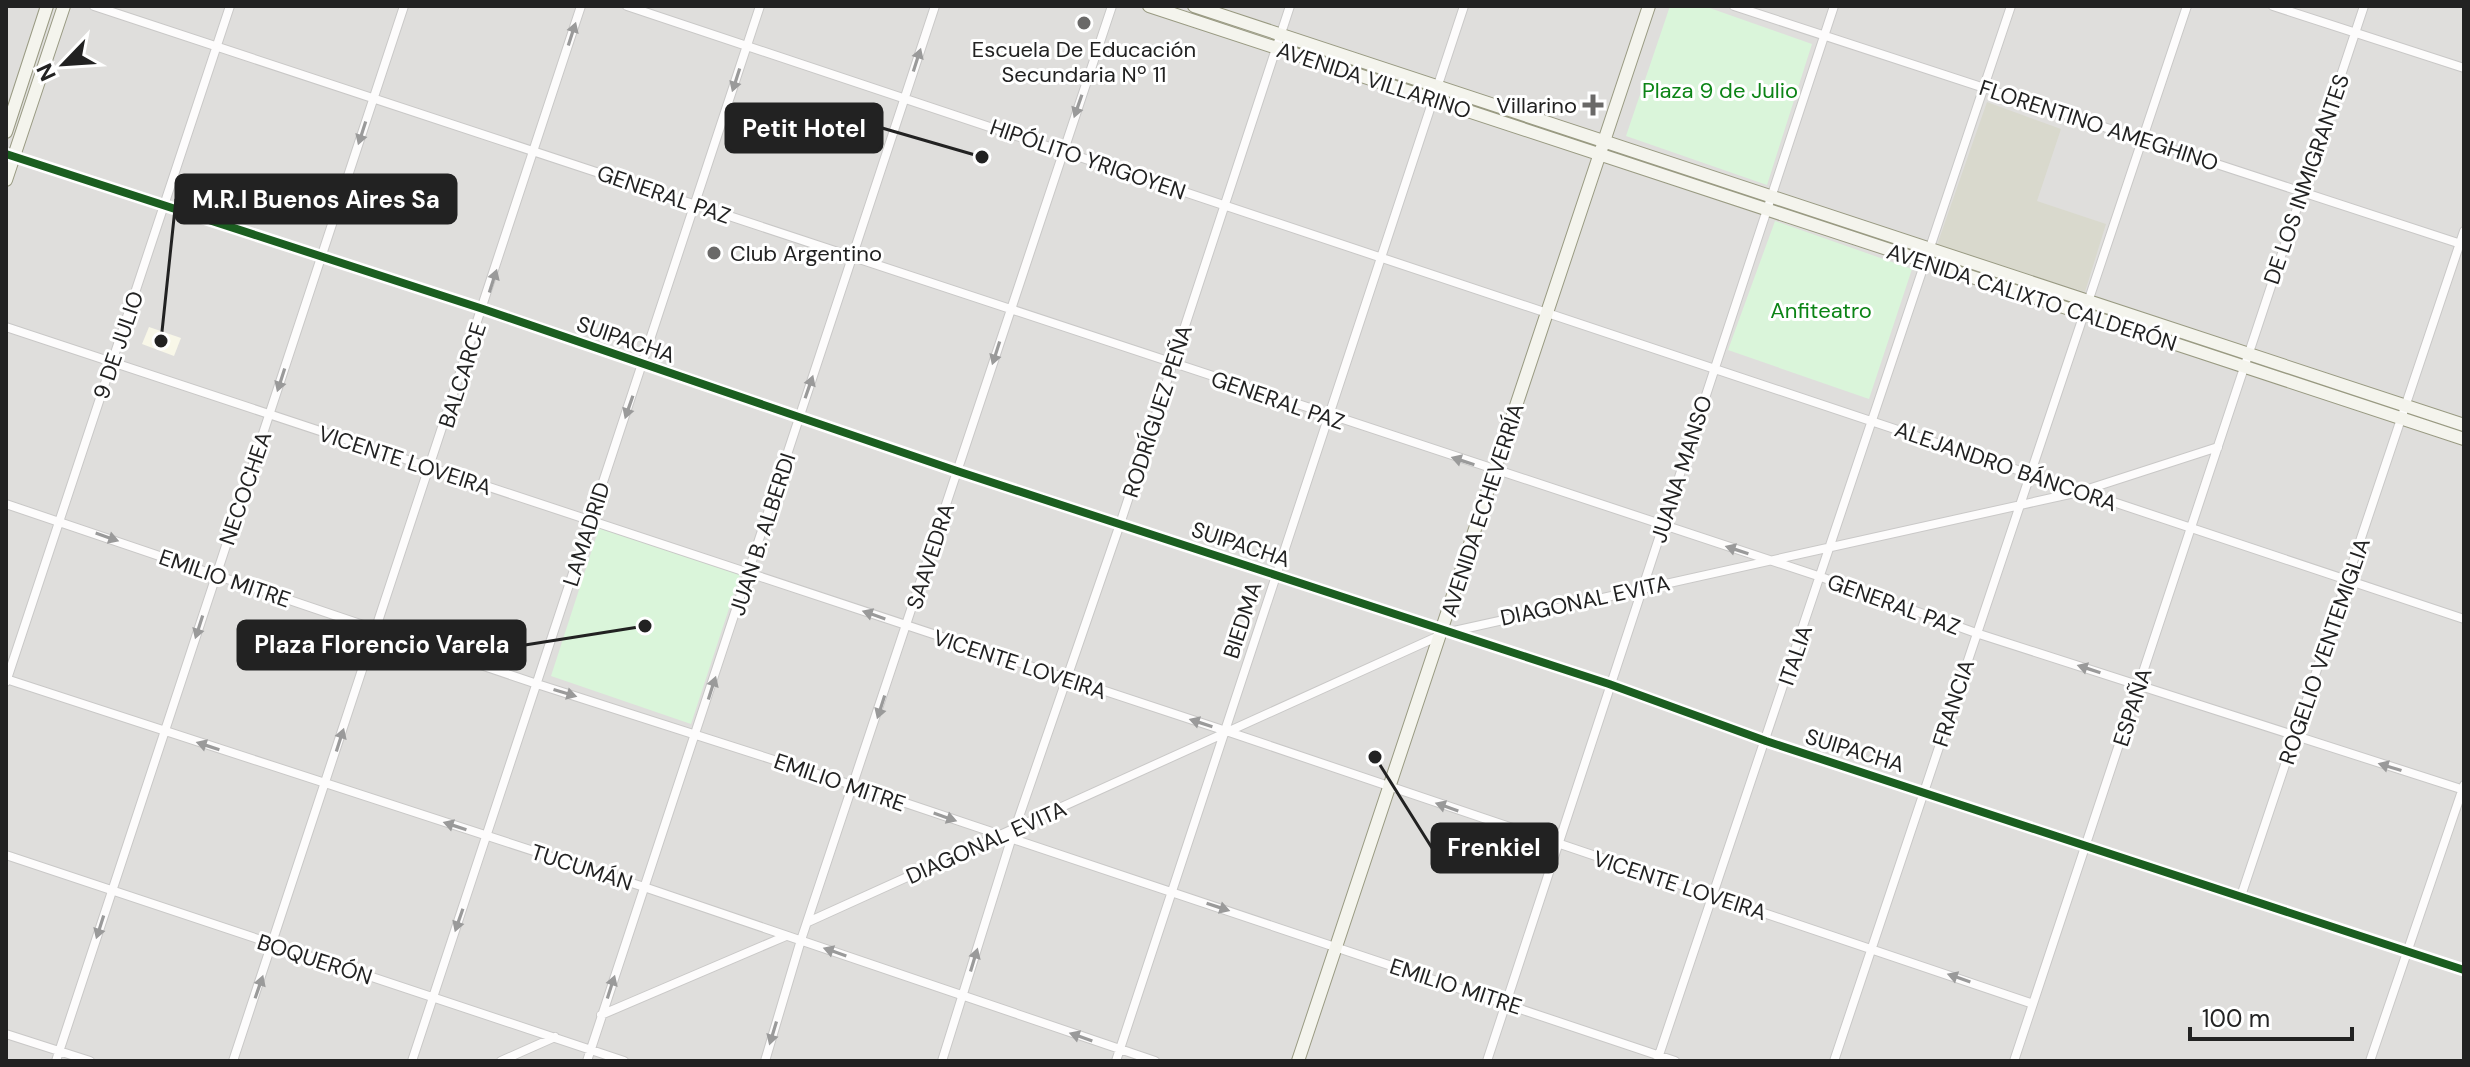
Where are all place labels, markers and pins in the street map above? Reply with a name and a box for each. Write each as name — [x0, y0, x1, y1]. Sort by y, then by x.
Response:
marker: Escuela De Educación Secundaria Nº 11 — [1075, 14, 1093, 32]
place label: Escuela De Educación Secundaria Nº 11 — [972, 35, 1196, 89]
place label: Villarino — [1496, 91, 1577, 120]
marker: Villarino — [1584, 96, 1602, 114]
callout: Petit Hotel — [726, 104, 882, 152]
callout: M.R.I Buenos Aires Sa — [176, 175, 456, 223]
place label: Club Argentino — [730, 239, 882, 268]
marker: Club Argentino — [705, 244, 723, 262]
callout: Plaza Florencio Varela — [238, 621, 525, 669]
callout: Frenkiel — [1432, 824, 1557, 872]

